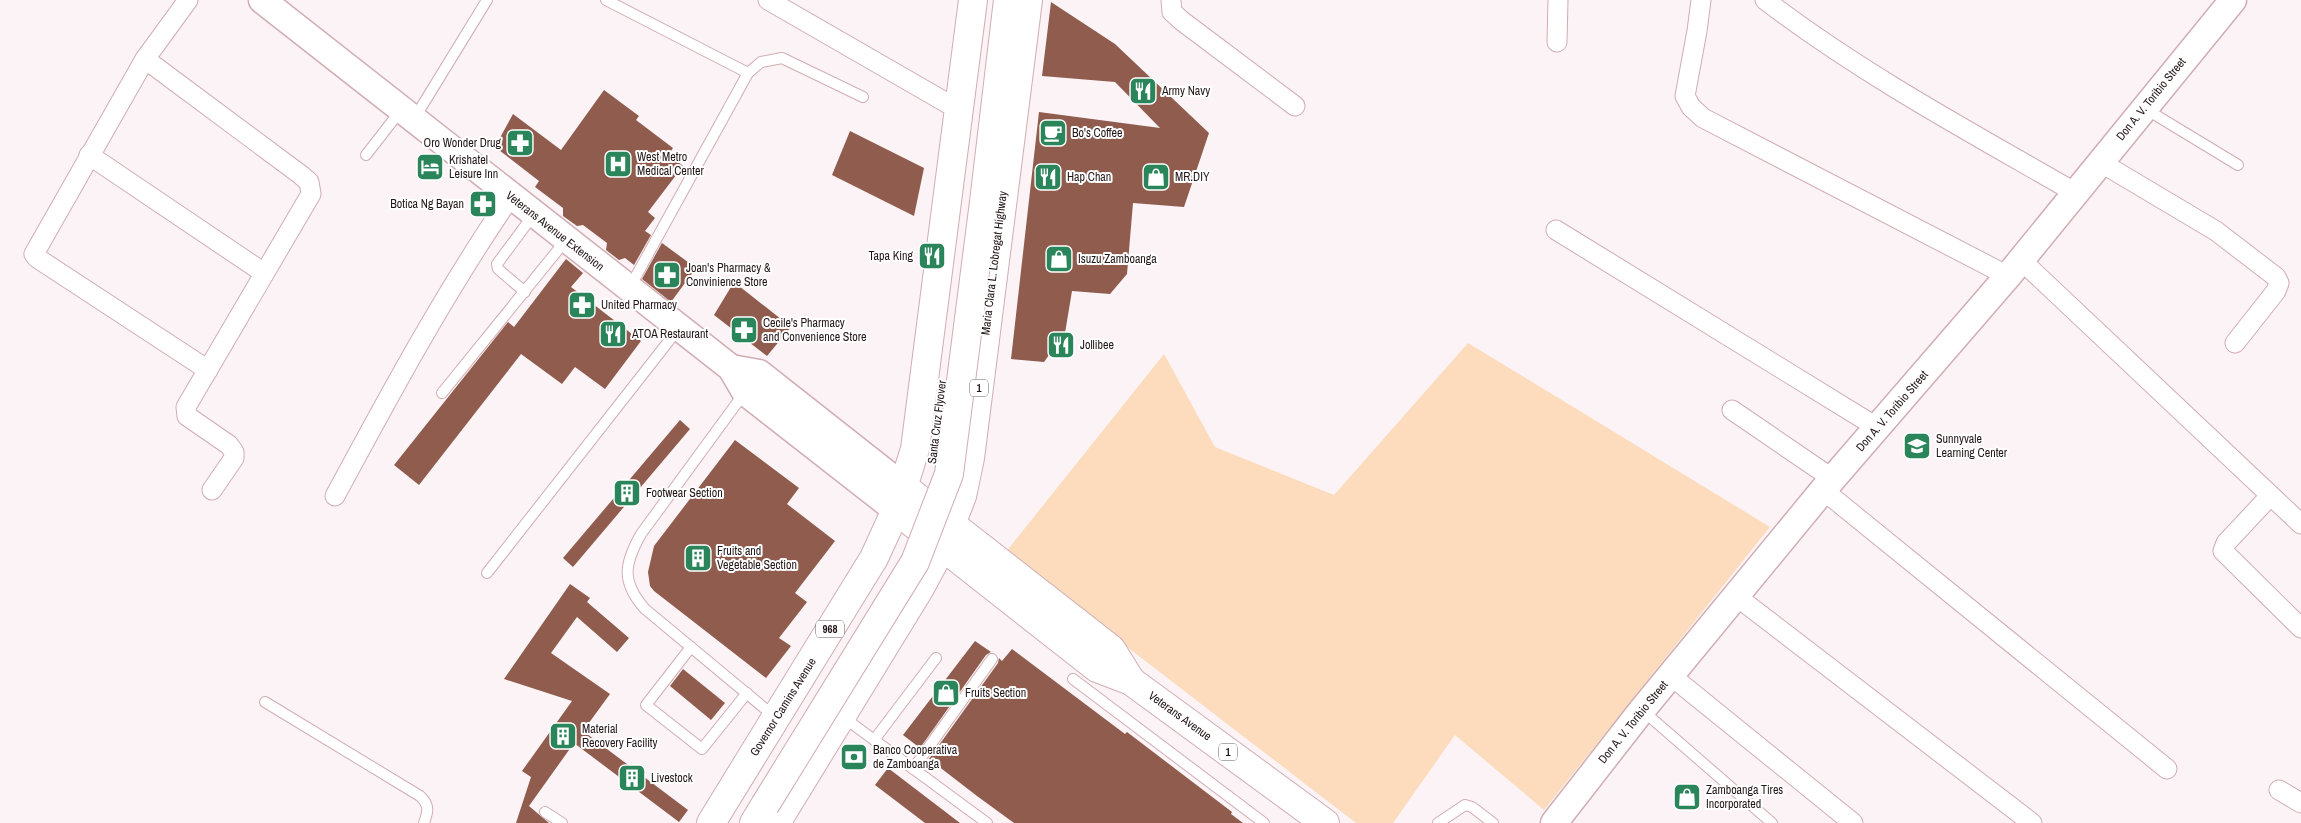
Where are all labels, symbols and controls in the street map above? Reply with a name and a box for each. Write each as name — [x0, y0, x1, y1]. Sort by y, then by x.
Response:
street label: Don A. V. Toribio Street — [2113, 54, 2190, 144]
restaurant icon: Army Navy — [1128, 76, 1158, 106]
place label: Army Navy — [1161, 83, 1210, 99]
cafe icon: Bo's Coffee — [1038, 118, 1068, 148]
place label: Bo's Coffee — [1072, 125, 1122, 141]
pharmacy icon: Oro Wonder Drug — [505, 128, 535, 158]
place label: Oro Wonder Drug — [424, 135, 502, 151]
hospital icon: West Metro Medical Center — [603, 149, 633, 179]
place label: West Metro Medical Center — [637, 149, 704, 179]
hotel icon: Krishatel Leisure Inn — [415, 152, 445, 182]
place label: Krishatel Leisure Inn — [449, 152, 498, 182]
restaurant icon: Hap Chan — [1033, 162, 1063, 192]
shop icon: MR.DIY — [1141, 162, 1171, 192]
place label: Hap Chan — [1067, 169, 1111, 185]
place label: MR.DIY — [1175, 169, 1210, 185]
street label: Veterans Avenue Extension — [502, 188, 608, 274]
pharmacy icon: Botica Ng Bayan — [468, 189, 498, 219]
street label: Maria Clara L. Lobregat Highway — [977, 190, 1011, 336]
place label: Botica Ng Bayan — [390, 196, 464, 212]
restaurant icon: Tapa King — [917, 241, 947, 271]
shop icon: Isuzu Zamboanga — [1044, 244, 1074, 274]
place label: Tapa King — [868, 248, 914, 264]
place label: Isuzu Zamboanga — [1078, 251, 1157, 267]
pharmacy icon: Joan's Pharmacy & Convinience Store — [652, 260, 682, 290]
place label: Joan's Pharmacy & Convinience Store — [686, 260, 771, 290]
pharmacy icon: United Pharmacy — [567, 290, 597, 320]
place label: United Pharmacy — [601, 297, 677, 313]
pharmacy icon: Cecile's Pharmacy and Convenience Store — [729, 315, 759, 345]
place label: Cecile's Pharmacy and Convenience Store — [763, 315, 866, 345]
restaurant icon: ATOA Restaurant — [598, 319, 628, 349]
place label: ATOA Restaurant — [631, 326, 709, 342]
restaurant icon: Jollibee — [1046, 330, 1076, 360]
place label: Jollibee — [1080, 337, 1114, 353]
street label: Don A. V. Toribio Street — [1852, 367, 1932, 455]
street label: Santa Cruz Flyover — [924, 379, 950, 465]
road number: 1 — [970, 379, 988, 396]
school or university icon: Sunnyvale Learning Center — [1902, 431, 1932, 461]
place label: Sunnyvale Learning Center — [1936, 431, 2008, 461]
building icon: Footwear Section — [612, 478, 642, 508]
place label: Footwear Section — [646, 485, 723, 501]
building icon: Fruits and Vegetable Section — [683, 543, 713, 573]
place label: Fruits and Vegetable Section — [717, 543, 797, 573]
road number: 968 — [816, 620, 844, 638]
street label: Governor Camins Avenue — [746, 655, 820, 759]
street label: Don A. V. Toribio Street — [1595, 677, 1672, 767]
shop icon: Fruits Section — [931, 678, 961, 708]
place label: Fruits Section — [965, 685, 1026, 701]
street label: Veterans Avenue — [1145, 688, 1215, 744]
building icon: Material Recovery Facility — [548, 721, 578, 751]
place label: Material Recovery Facility — [582, 721, 658, 751]
bank icon: Banco Cooperativa de Zamboanga — [839, 742, 869, 772]
place label: Banco Cooperativa de Zamboanga — [873, 742, 958, 772]
road number: 1 — [1219, 744, 1237, 760]
building icon: Livestock — [617, 763, 647, 793]
place label: Livestock — [651, 770, 693, 786]
shop icon: Zamboanga Tires Incorporated — [1672, 782, 1702, 812]
place label: Zamboanga Tires Incorporated — [1706, 782, 1783, 812]

